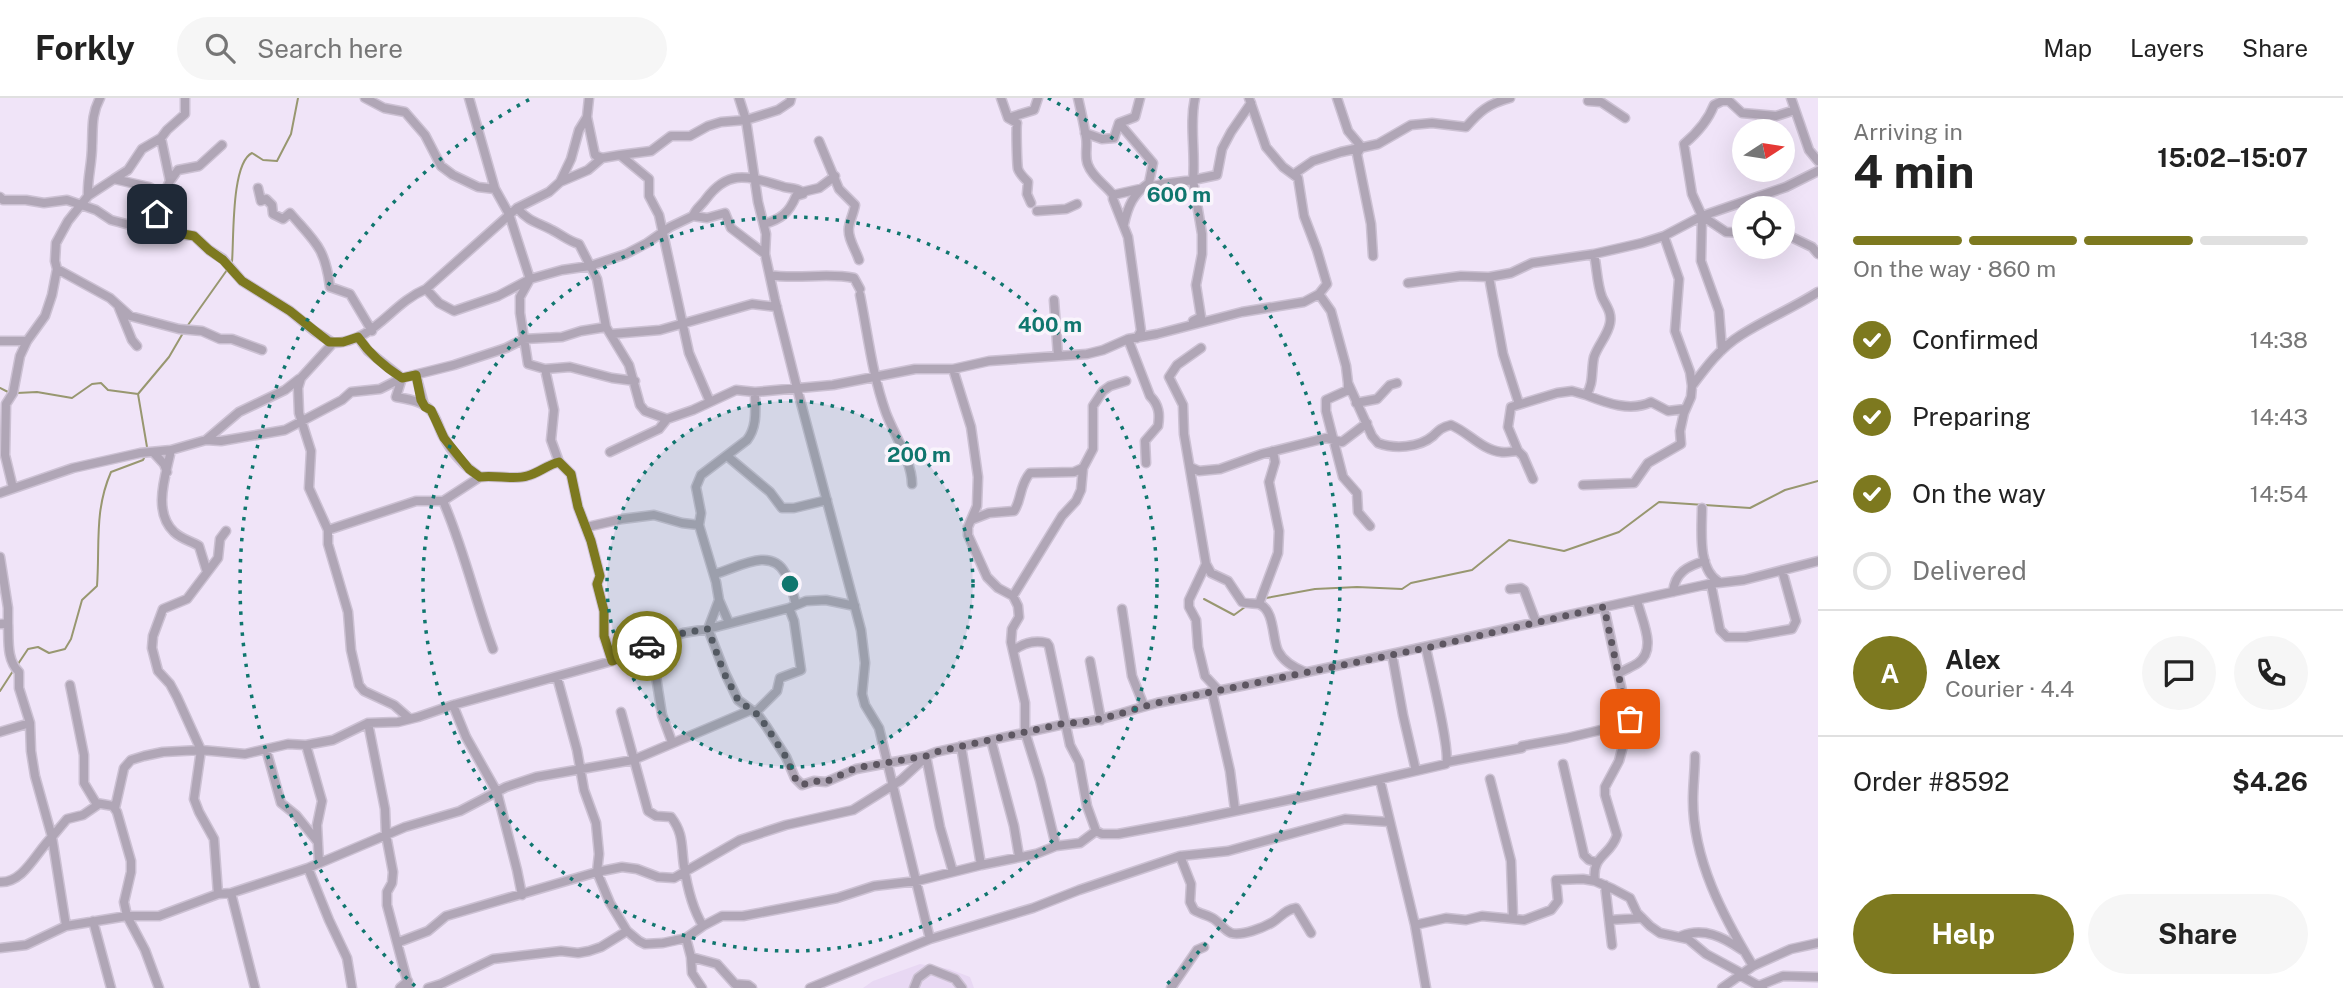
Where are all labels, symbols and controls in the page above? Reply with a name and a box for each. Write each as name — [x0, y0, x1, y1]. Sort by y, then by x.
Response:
search box — [177, 17, 667, 80]
text: Forkly — [35, 29, 135, 67]
icon: search — [201, 29, 239, 67]
text: Search here — [257, 33, 403, 64]
text: Map — [2043, 34, 2092, 62]
text: Layers — [2130, 34, 2204, 62]
text: Share — [2242, 34, 2308, 62]
text: Arriving in — [1853, 118, 1963, 145]
north arrow — [1732, 119, 1796, 182]
map controls — [1732, 119, 1795, 259]
text: 15:02–15:07 — [2157, 142, 2308, 173]
text: 4 min — [1853, 144, 1974, 198]
text: 600 m — [1147, 182, 1211, 207]
pin — [127, 184, 187, 244]
icon: home — [138, 195, 176, 233]
button: locate — [1732, 196, 1795, 259]
text: On the way · 860 m — [1853, 255, 2056, 282]
text: 400 m — [1018, 312, 1082, 337]
icon: check — [1853, 321, 1891, 359]
text: Confirmed — [1912, 324, 2039, 355]
text: 14:38 — [2250, 326, 2308, 353]
icon: check — [1853, 398, 1891, 436]
text: Preparing — [1912, 401, 2031, 432]
text: 14:43 — [2250, 403, 2308, 430]
text: 200 m — [887, 442, 951, 467]
icon: check — [1853, 475, 1891, 513]
text: On the way — [1912, 478, 2046, 509]
text: 14:54 — [2250, 480, 2308, 507]
text: Delivered — [1912, 555, 2027, 586]
centre of rings — [778, 572, 802, 596]
courier — [612, 611, 682, 681]
icon: car — [628, 627, 666, 665]
button: chat — [2142, 636, 2216, 710]
button: phone — [2234, 636, 2308, 710]
text: Alex — [1945, 644, 2001, 675]
text: A — [1881, 658, 1899, 689]
text: Courier · 4.4 — [1945, 675, 2074, 702]
pin — [1600, 689, 1660, 749]
icon: bag — [1611, 700, 1649, 738]
text: Order #8592 — [1853, 766, 2009, 797]
text: $4.26 — [2232, 766, 2308, 797]
button: Help — [1853, 894, 2074, 974]
button: Share — [2088, 894, 2308, 974]

